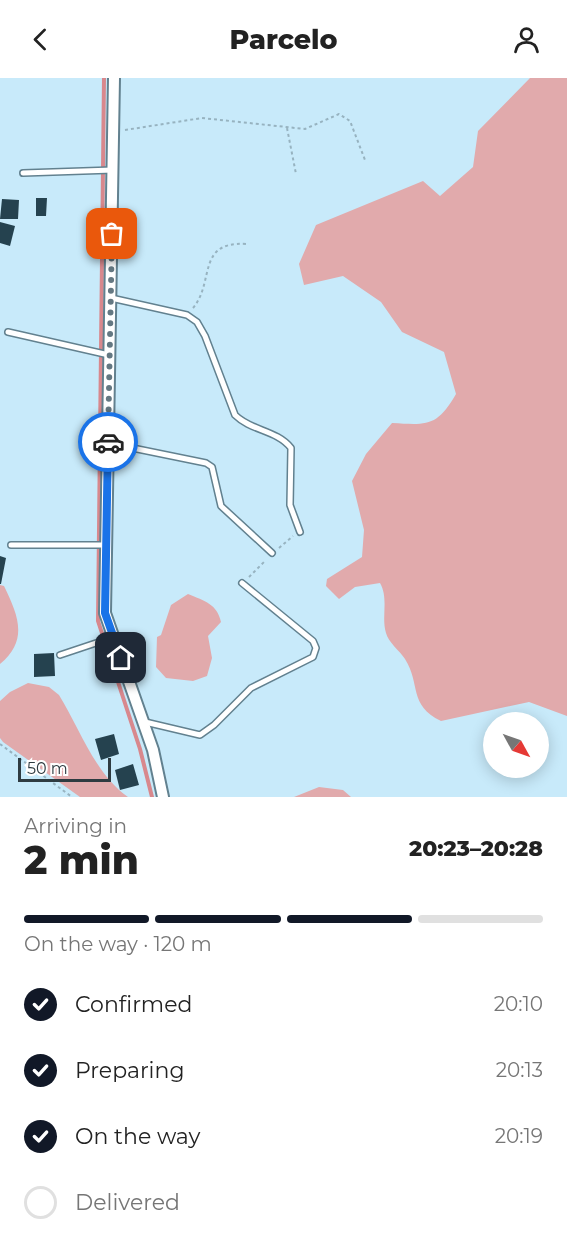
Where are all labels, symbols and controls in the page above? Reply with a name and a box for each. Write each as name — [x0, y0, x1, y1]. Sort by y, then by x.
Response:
icon: back — [24, 23, 57, 56]
text: Parcelo — [229, 23, 338, 56]
icon: person — [510, 23, 543, 56]
pin — [86, 208, 137, 259]
icon: bag — [95, 217, 128, 250]
courier — [78, 412, 138, 472]
icon: car — [92, 426, 125, 459]
pin — [95, 632, 146, 683]
icon: home — [104, 641, 137, 674]
north arrow — [483, 712, 549, 778]
map controls — [483, 712, 549, 778]
scale bar — [18, 755, 111, 782]
text: 50 m — [27, 759, 68, 778]
text: Arriving in — [24, 814, 127, 838]
text: 20:23–20:28 — [409, 835, 543, 862]
text: 2 min — [24, 836, 139, 884]
text: On the way · 120 m — [24, 932, 212, 956]
icon: check — [24, 988, 57, 1021]
text: Confirmed — [75, 991, 192, 1018]
text: 20:10 — [494, 992, 543, 1016]
icon: check — [24, 1054, 57, 1087]
text: Preparing — [75, 1057, 184, 1084]
text: 20:13 — [496, 1058, 543, 1082]
icon: check — [24, 1120, 57, 1153]
text: On the way — [75, 1123, 200, 1150]
text: 20:19 — [495, 1124, 543, 1148]
text: Delivered — [75, 1189, 180, 1216]

